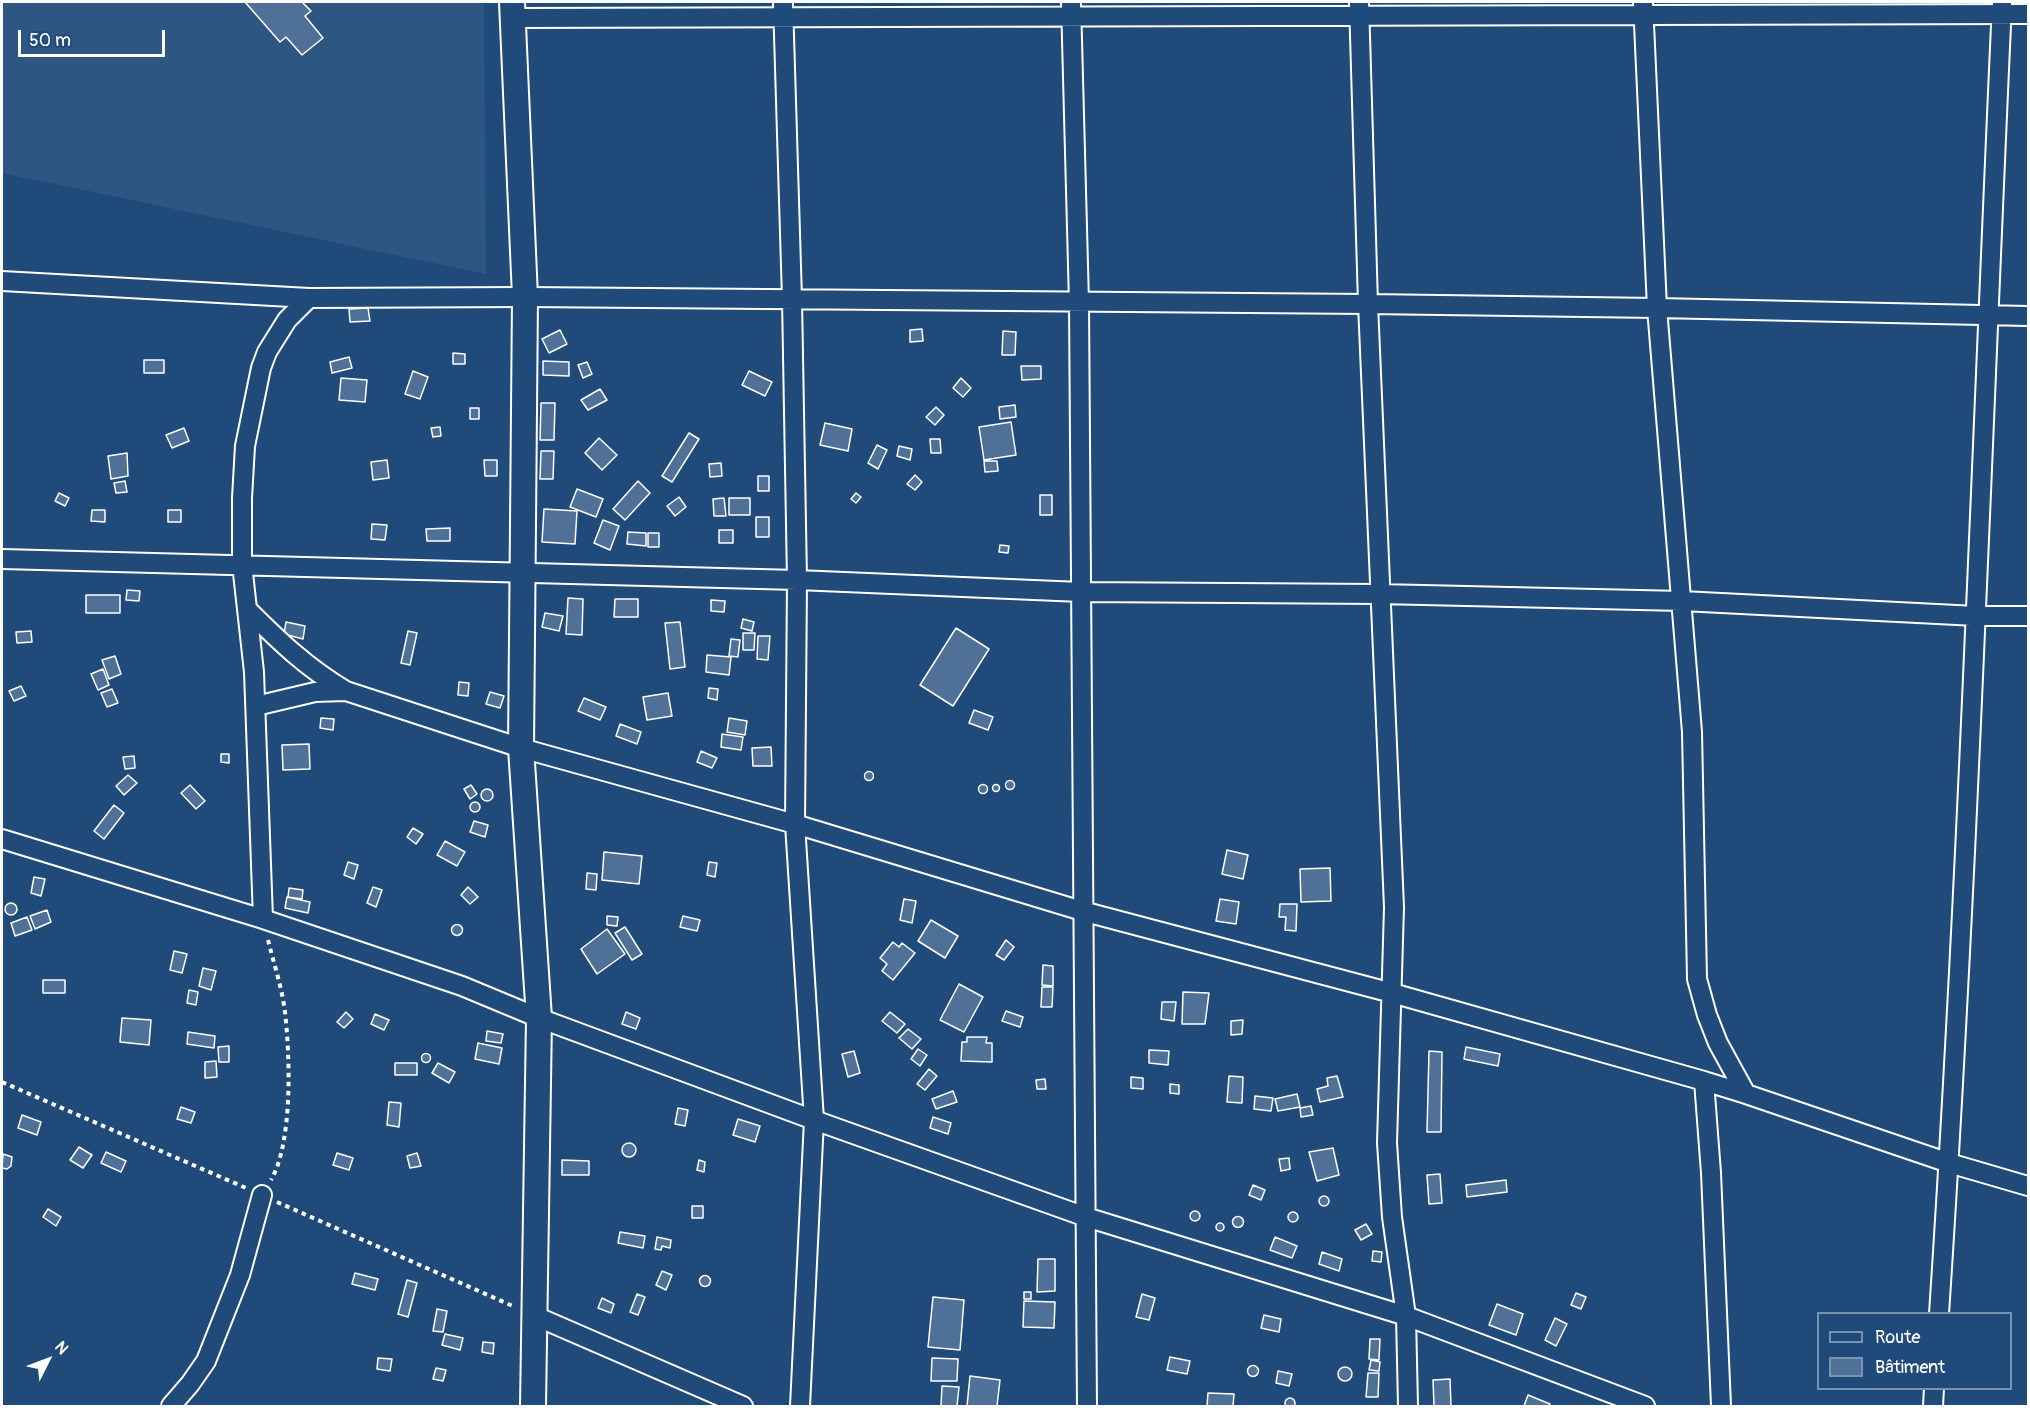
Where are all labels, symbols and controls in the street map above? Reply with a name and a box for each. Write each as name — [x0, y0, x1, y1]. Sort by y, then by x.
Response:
scale bar — [21, 18, 168, 56]
text: 50 m — [29, 29, 71, 52]
legend — [1817, 1312, 2012, 1390]
text: Route — [1875, 1326, 1920, 1349]
north arrow — [18, 1330, 78, 1390]
text: N — [50, 1337, 72, 1359]
text: Bâtiment — [1875, 1356, 1945, 1379]

